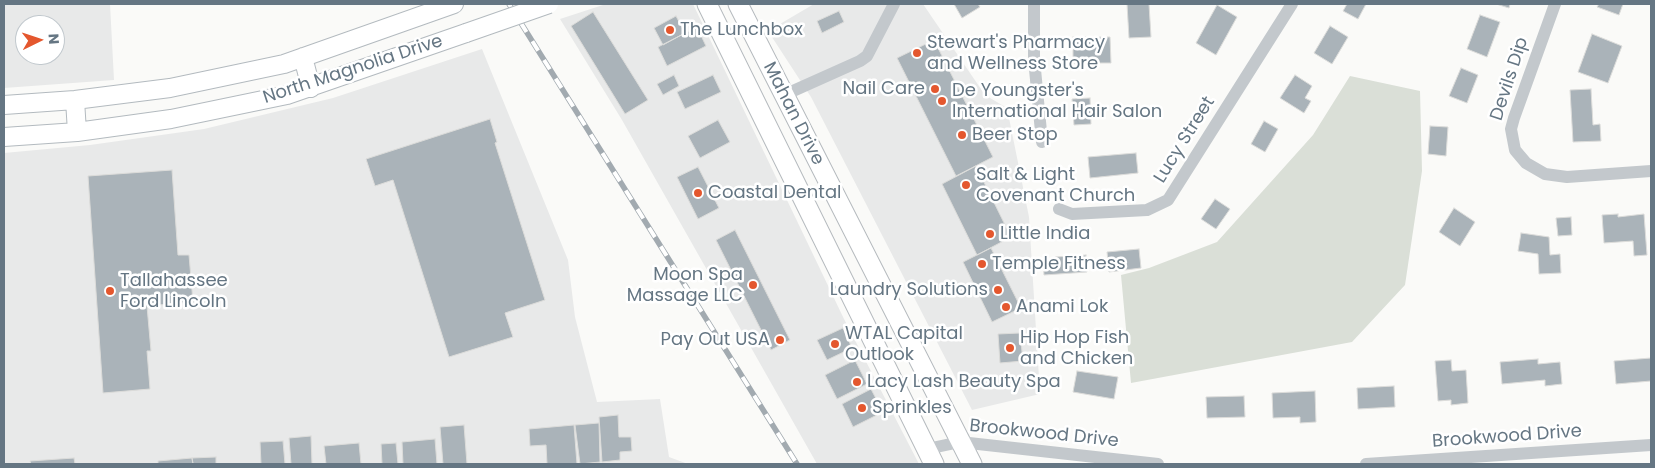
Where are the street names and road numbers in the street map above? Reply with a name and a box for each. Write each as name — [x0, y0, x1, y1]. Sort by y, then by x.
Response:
street label: North Magnolia Drive — [260, 31, 446, 109]
street label: Devils Dip — [1486, 35, 1534, 123]
street label: Mahan Drive — [758, 59, 828, 169]
street label: Lucy Street — [1150, 93, 1220, 187]
street label: Brookwood Drive — [968, 415, 1120, 453]
street label: Brookwood Drive — [1431, 421, 1583, 453]

